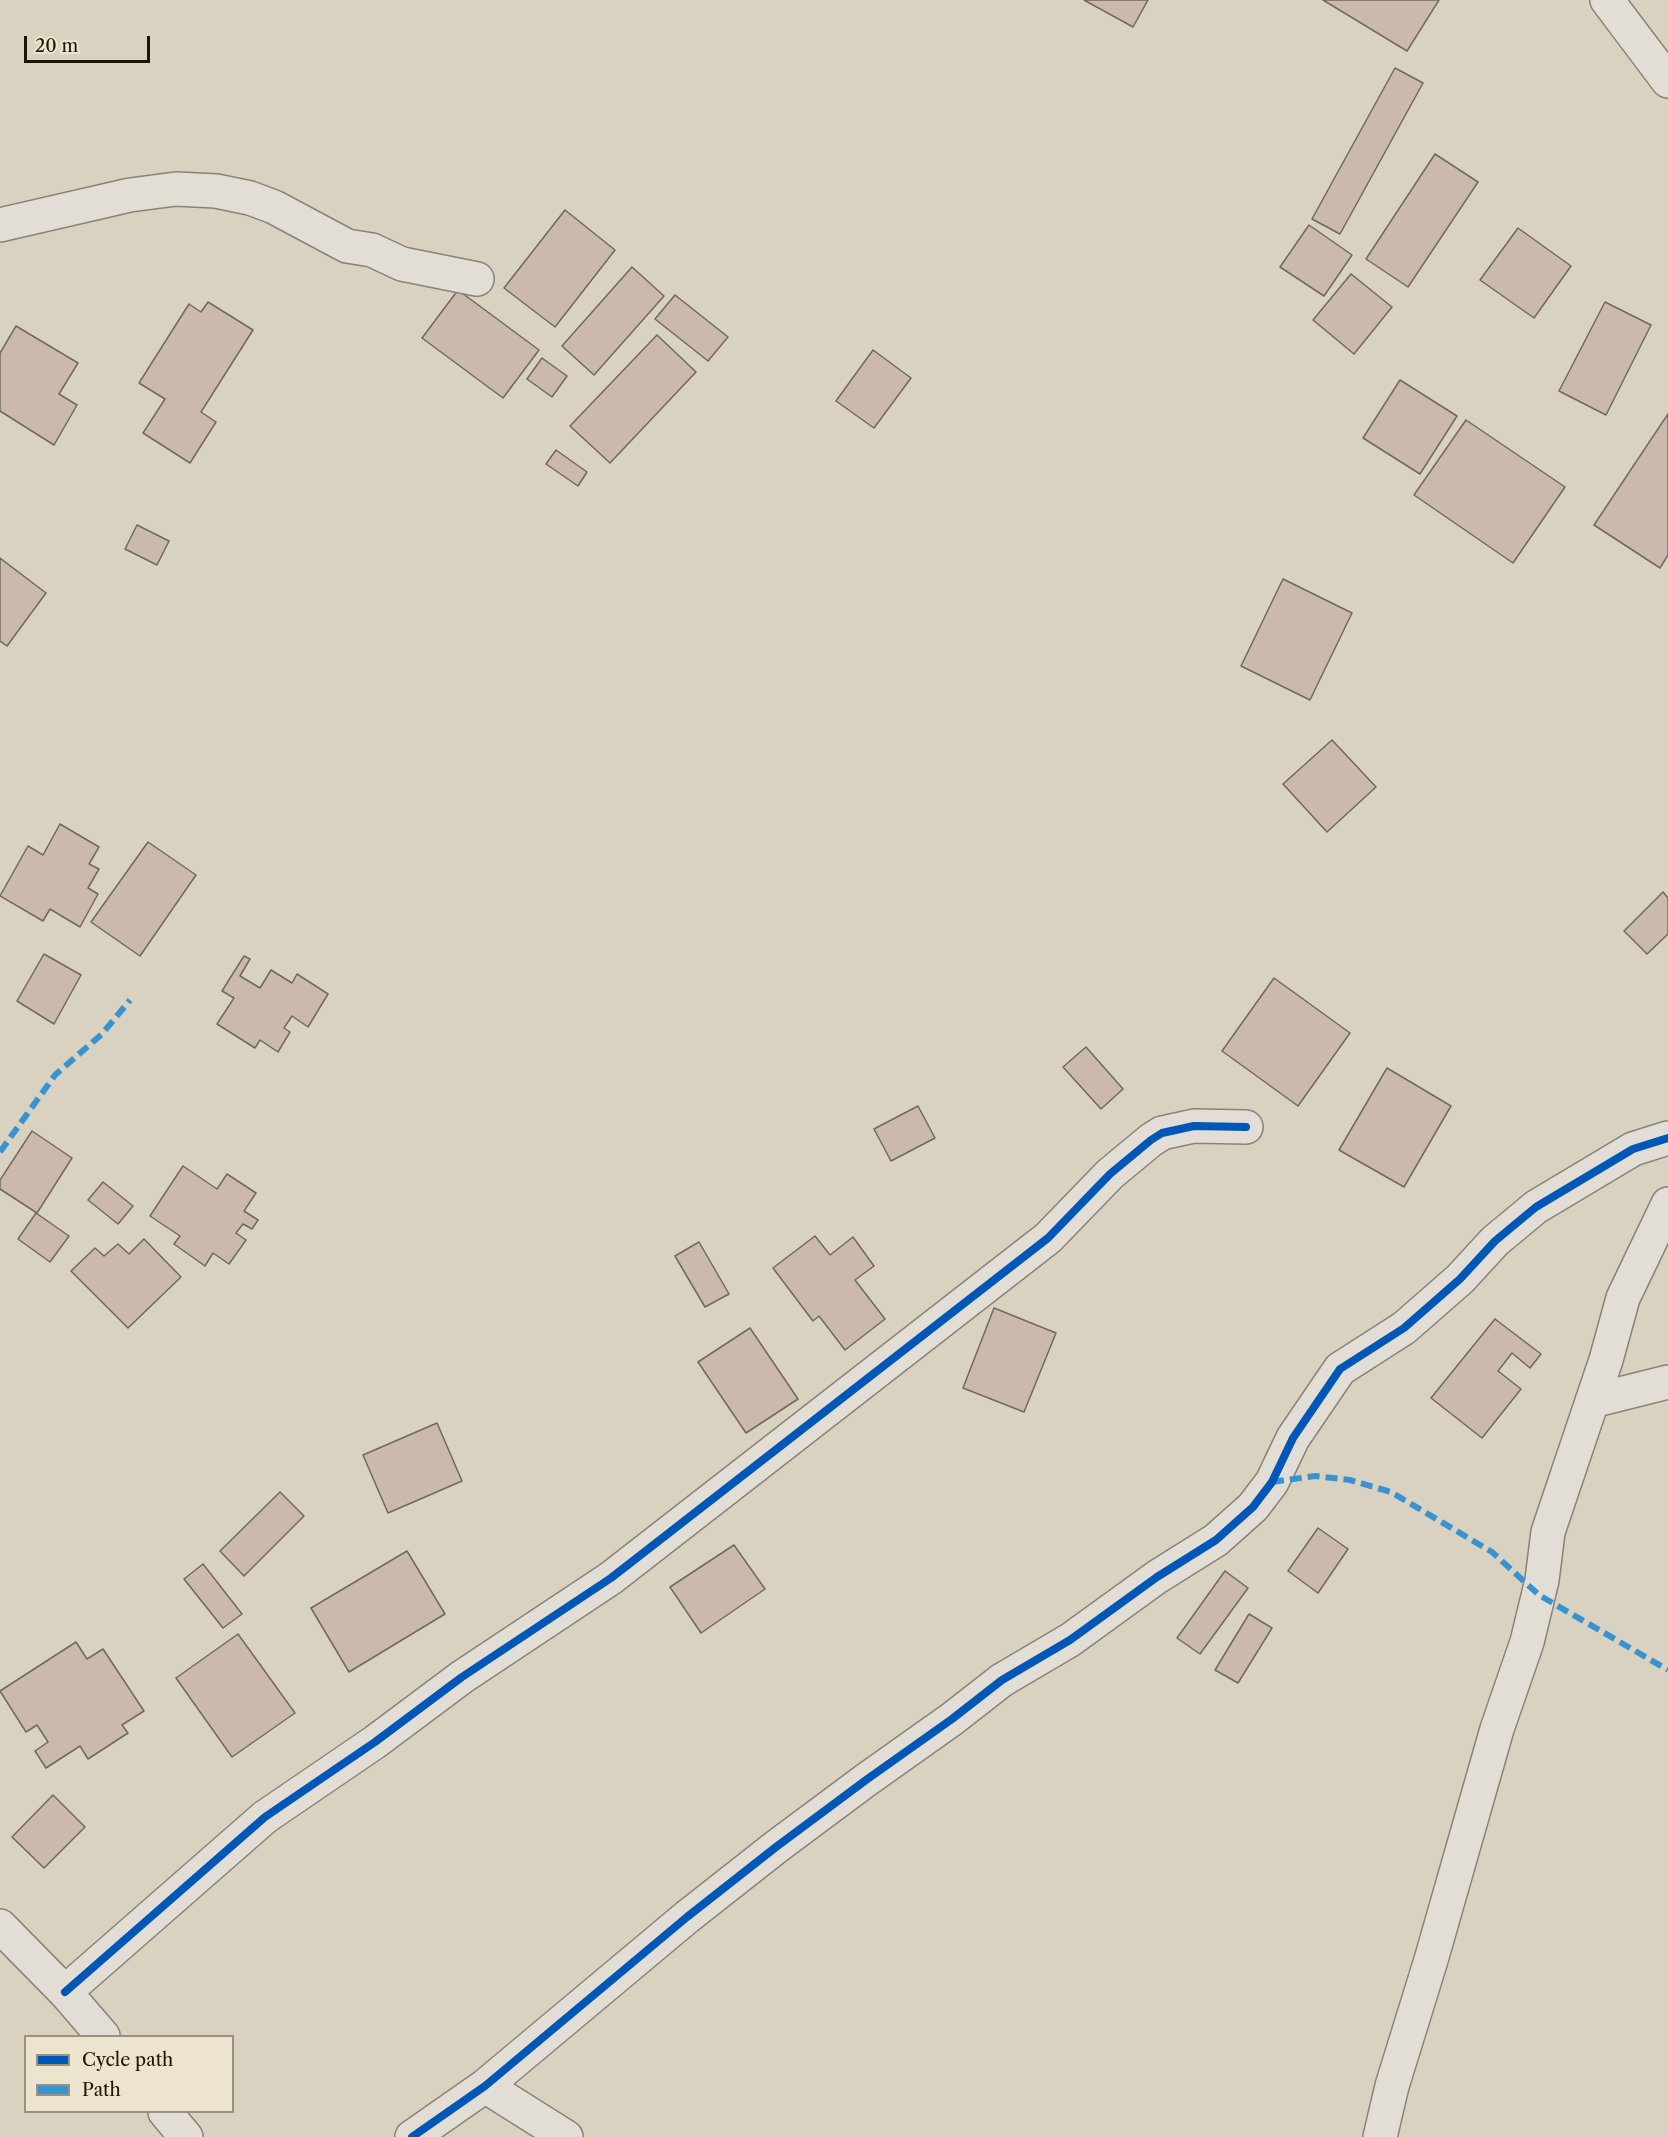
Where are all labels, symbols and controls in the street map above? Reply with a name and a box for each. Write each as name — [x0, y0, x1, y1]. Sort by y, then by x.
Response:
scale bar — [27, 24, 153, 62]
text: 20 m — [35, 35, 78, 57]
legend — [24, 2035, 234, 2113]
text: Cycle path — [82, 2049, 173, 2071]
text: Path — [82, 2079, 121, 2101]

